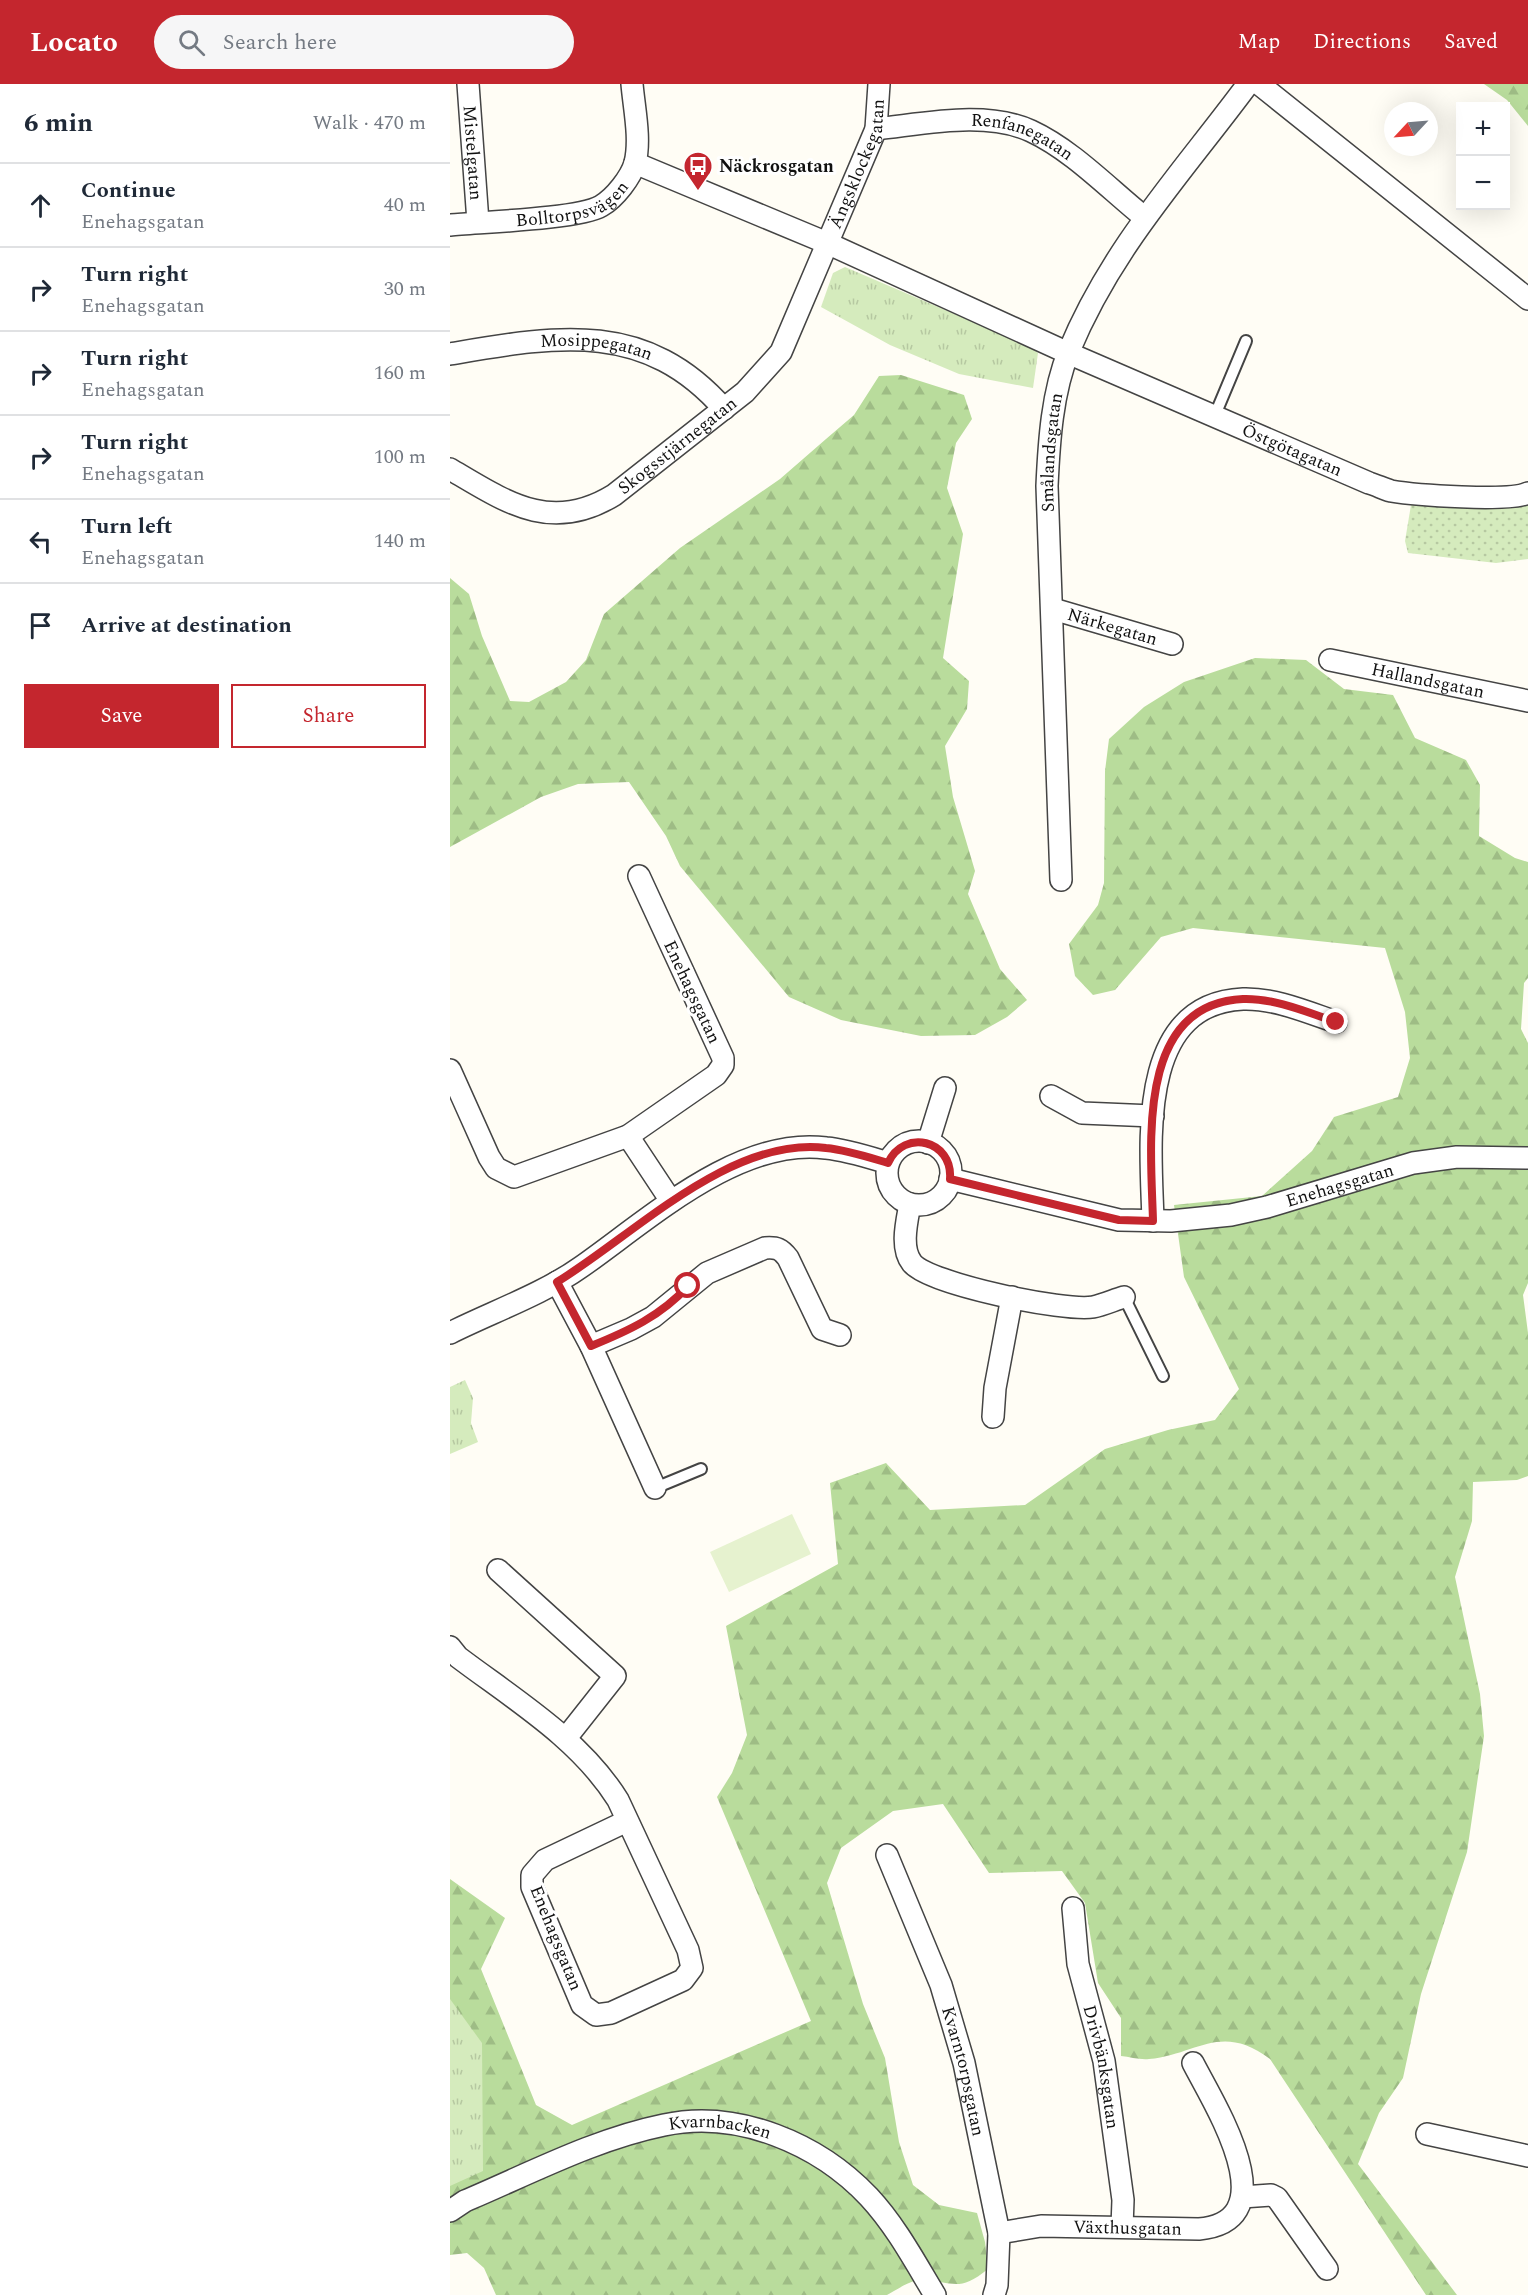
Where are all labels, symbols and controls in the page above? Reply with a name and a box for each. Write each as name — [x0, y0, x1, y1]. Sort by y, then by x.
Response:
search box — [154, 15, 574, 69]
text: Locato — [30, 21, 118, 64]
icon: search — [175, 26, 208, 59]
text: Search here — [223, 26, 337, 59]
text: Map — [1238, 26, 1280, 58]
text: Directions — [1313, 26, 1411, 58]
text: Saved — [1444, 26, 1498, 58]
street label: Ängsklockegatan — [822, 98, 891, 233]
north arrow — [1384, 102, 1438, 156]
map controls — [1456, 102, 1510, 210]
button: + — [1456, 102, 1510, 156]
text: 6 min — [24, 103, 93, 143]
street label: Mistelgatan — [456, 104, 490, 201]
street label: Renfanegatan — [970, 106, 1079, 167]
text: Walk · 470 m — [313, 108, 426, 138]
bus stop icon: Näckrosgatan — [682, 150, 714, 192]
place label: Näckrosgatan — [719, 153, 834, 180]
button: − — [1456, 156, 1510, 210]
text: Continue — [81, 174, 176, 207]
street label: Bolltorpsvägen — [515, 175, 635, 234]
icon: ahead — [24, 189, 57, 222]
text: 40 m — [384, 190, 426, 220]
text: Enehagsgatan — [81, 207, 205, 237]
text: Turn right — [81, 258, 188, 291]
icon: right — [24, 273, 57, 306]
text: 30 m — [384, 274, 426, 304]
text: Enehagsgatan — [81, 291, 205, 321]
street label: Mosippegatan — [539, 326, 657, 367]
text: Turn right — [81, 342, 188, 375]
icon: right — [24, 357, 57, 390]
text: 160 m — [374, 358, 426, 388]
text: Enehagsgatan — [81, 375, 205, 405]
street label: Skogsstjärnegatan — [612, 390, 743, 501]
street label: Smålandsgatan — [1033, 390, 1070, 513]
street label: Östgötagatan — [1238, 416, 1347, 483]
text: Turn right — [81, 426, 188, 459]
icon: right — [24, 441, 57, 474]
text: 100 m — [374, 442, 426, 472]
text: Enehagsgatan — [81, 459, 205, 489]
text: Turn left — [81, 510, 173, 543]
icon: left — [24, 525, 57, 558]
text: 140 m — [374, 526, 426, 556]
text: Enehagsgatan — [81, 543, 205, 573]
street label: Närkegatan — [1064, 600, 1161, 653]
icon: arrive — [24, 609, 57, 642]
text: Arrive at destination — [81, 609, 292, 642]
street label: Hallandsgatan — [1369, 655, 1487, 705]
button: Save — [24, 684, 219, 748]
button: Share — [231, 684, 426, 748]
street label: Enehagsgatan — [656, 936, 728, 1048]
route end — [1322, 1008, 1348, 1034]
street label: Enehagsgatan — [1282, 1156, 1397, 1214]
route start — [674, 1272, 700, 1298]
street label: Enehagsgatan — [523, 1881, 589, 1995]
street label: Drivbänksgatan — [1076, 2002, 1127, 2131]
street label: Kvarntorpsgatan — [934, 2003, 992, 2139]
street label: Kvarnbacken — [666, 2108, 775, 2146]
street label: Växthusgatan — [1073, 2213, 1182, 2242]

